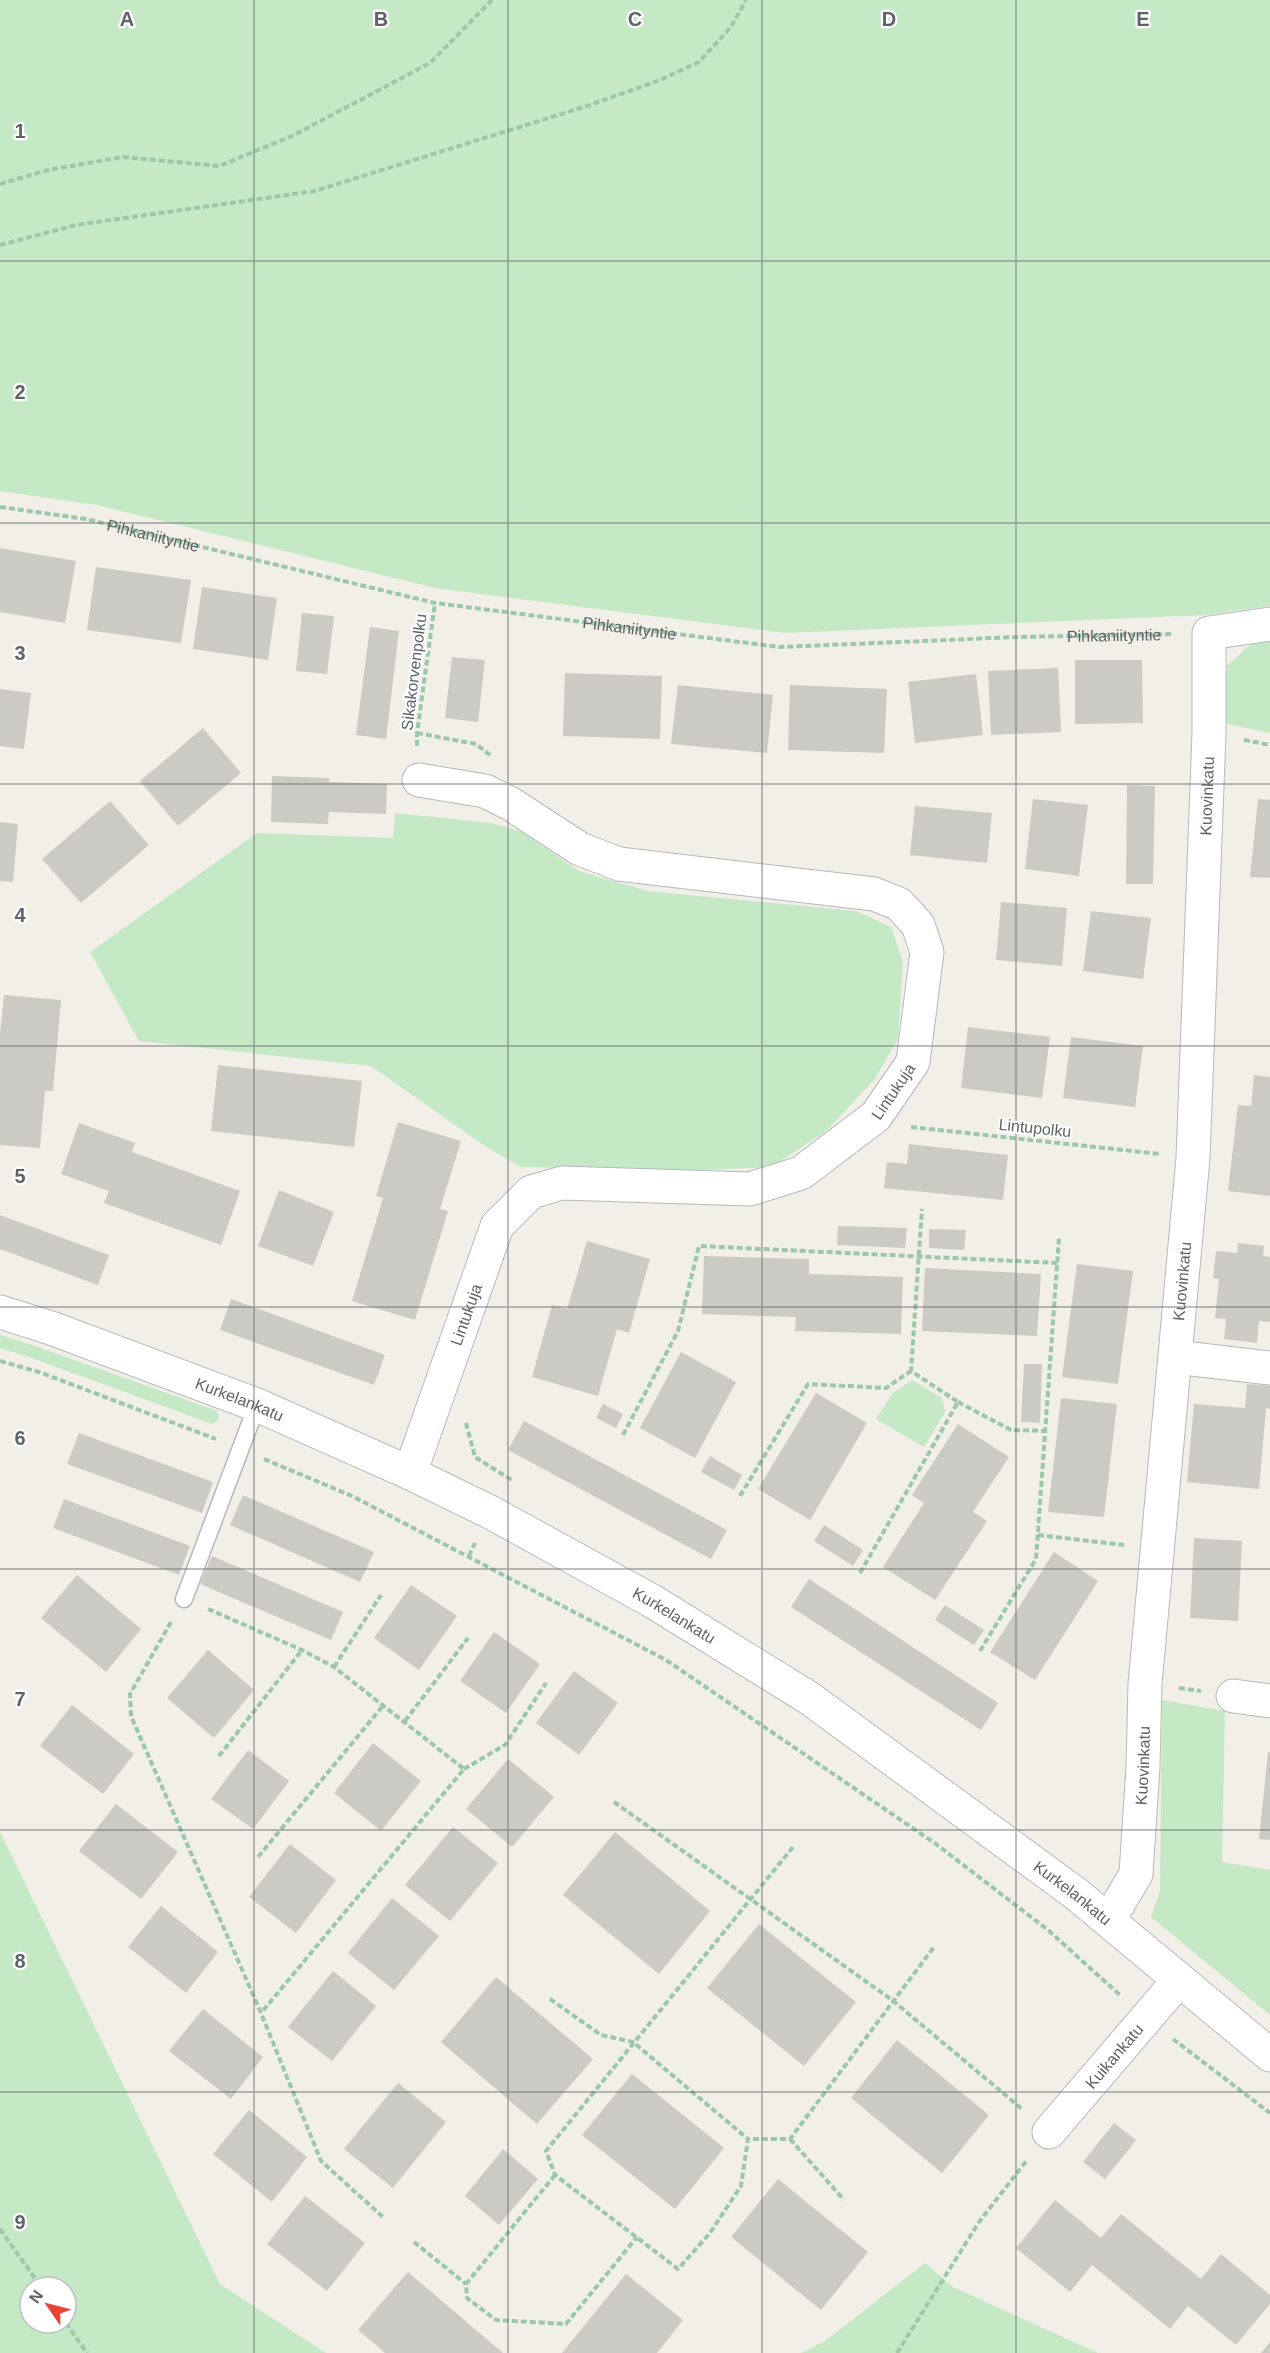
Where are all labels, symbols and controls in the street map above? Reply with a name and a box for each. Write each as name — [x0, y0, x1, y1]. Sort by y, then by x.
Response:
text: A — [120, 8, 134, 30]
text: B — [374, 8, 388, 30]
text: C — [628, 8, 642, 30]
text: D — [882, 8, 896, 30]
text: E — [1136, 8, 1150, 30]
text: 1 — [14, 120, 26, 142]
text: 2 — [14, 381, 26, 403]
street label: Pihkaniityntie — [105, 516, 201, 555]
street label: Sikakorvenpolku — [398, 613, 430, 731]
street label: Pihkaniityntie — [582, 613, 678, 642]
street label: Pihkaniityntie — [1067, 626, 1162, 645]
text: 3 — [14, 642, 26, 664]
street label: Kuovinkatu — [1197, 756, 1217, 836]
text: 4 — [14, 904, 26, 926]
street label: Lintukuja — [868, 1060, 918, 1122]
street label: Lintupolku — [998, 1116, 1072, 1140]
text: 5 — [14, 1165, 26, 1187]
street label: Kuovinkatu — [1170, 1241, 1194, 1321]
street label: Lintukuja — [447, 1281, 485, 1348]
street label: Kurkelankatu — [193, 1374, 286, 1424]
text: 6 — [14, 1427, 26, 1449]
street label: Kurkelankatu — [630, 1584, 719, 1647]
text: 7 — [14, 1688, 26, 1710]
street label: Kuovinkatu — [1132, 1726, 1152, 1806]
street label: Kurkelankatu — [1031, 1857, 1115, 1928]
text: 8 — [14, 1950, 26, 1972]
street label: Kuikankatu — [1082, 2020, 1146, 2092]
text: 9 — [14, 2211, 26, 2233]
north arrow — [18, 2275, 78, 2335]
text: N — [26, 2287, 46, 2306]

